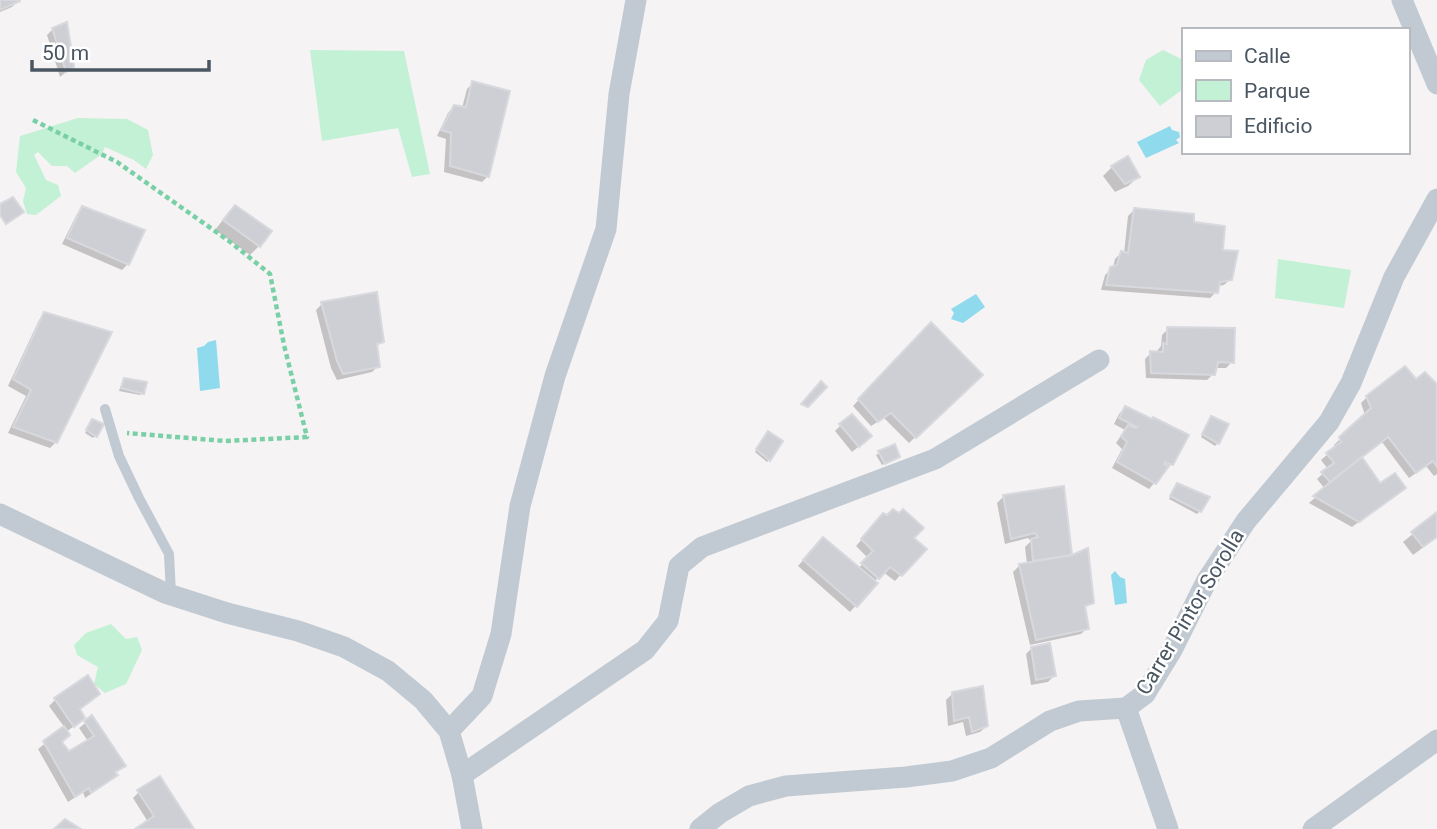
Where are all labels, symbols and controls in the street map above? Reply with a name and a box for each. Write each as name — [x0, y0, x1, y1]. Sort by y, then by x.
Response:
scale bar — [32, 28, 208, 72]
legend — [1182, 28, 1409, 154]
text: 50 m — [42, 41, 89, 65]
text: Calle — [1244, 44, 1290, 68]
text: Parque — [1244, 79, 1310, 103]
text: Edificio — [1244, 114, 1312, 138]
street label: Carrer Pintor Sorolla — [1131, 525, 1249, 699]

